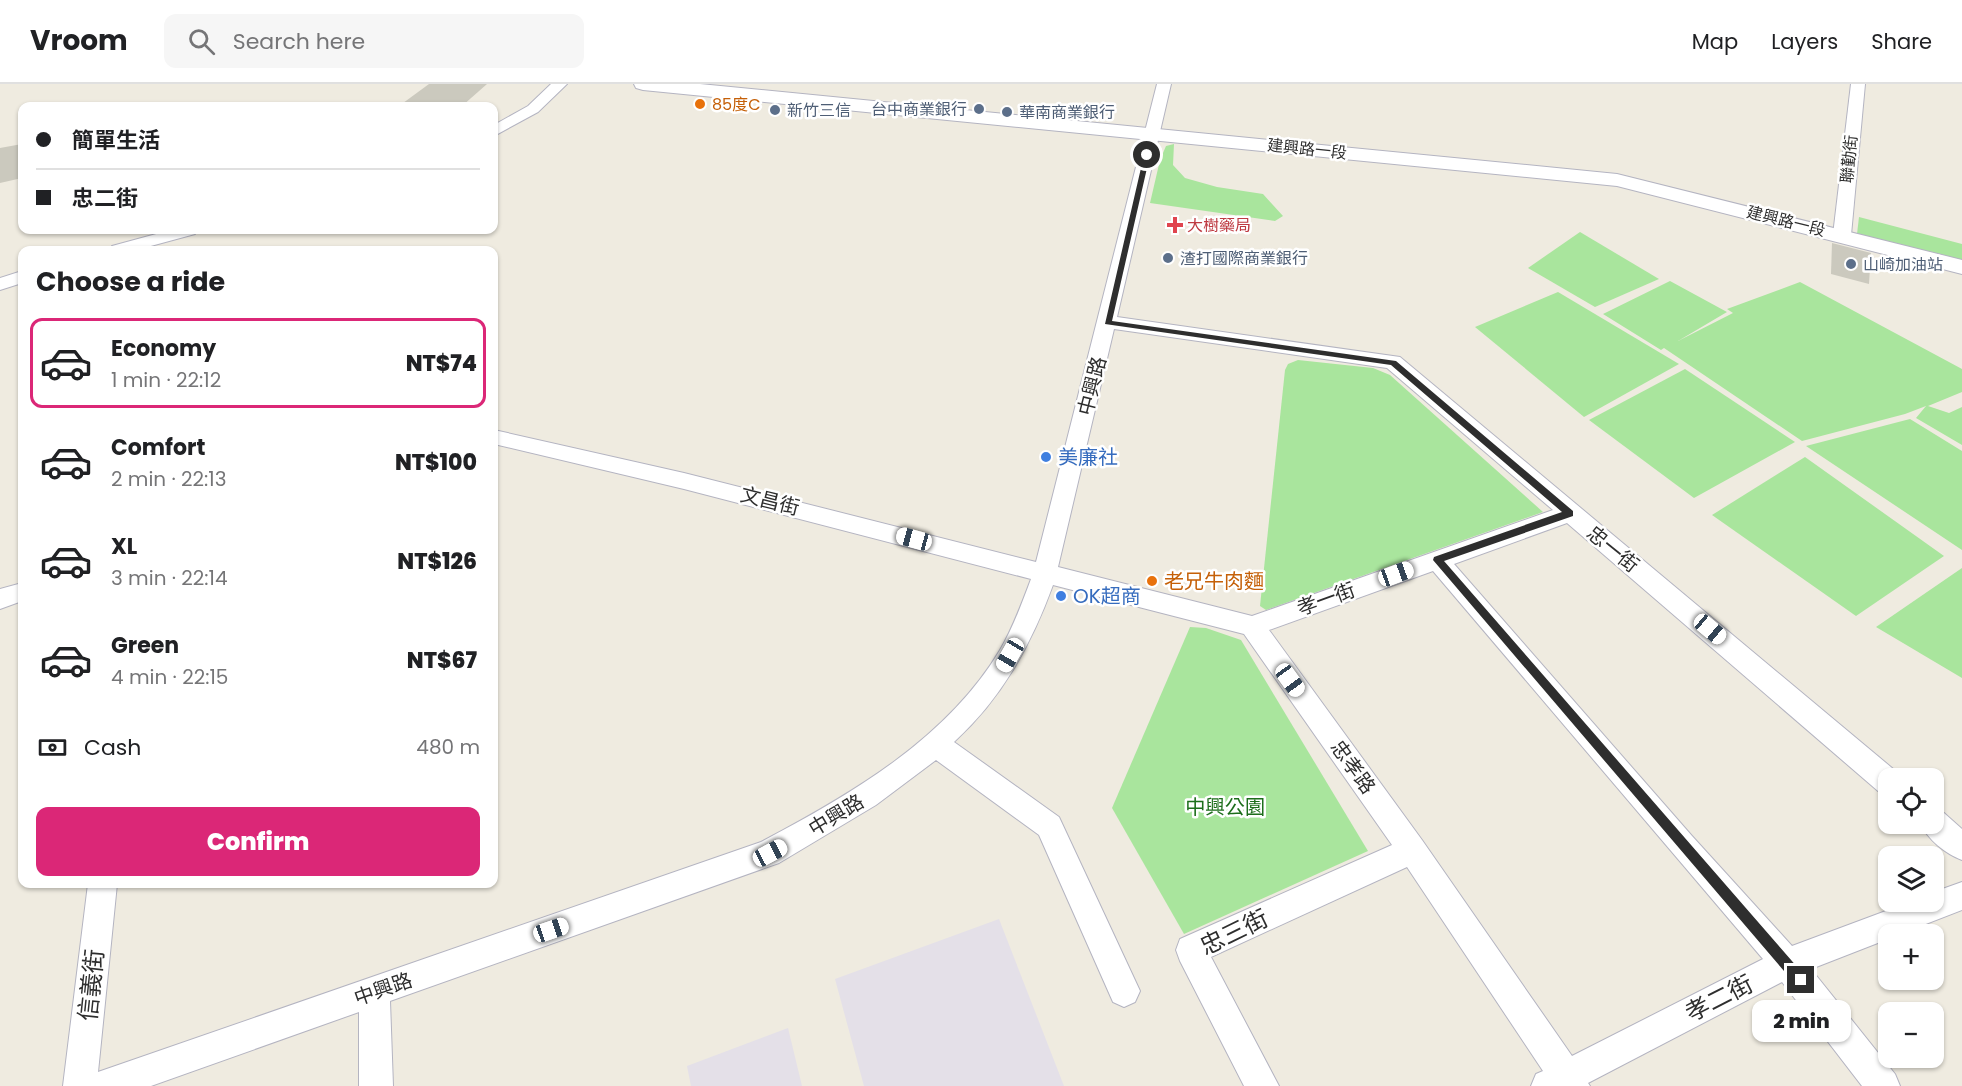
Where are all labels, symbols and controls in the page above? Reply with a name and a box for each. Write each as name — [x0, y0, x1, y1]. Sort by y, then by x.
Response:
search box — [164, 14, 584, 68]
text: Vroom — [30, 21, 128, 60]
icon: search — [185, 25, 218, 58]
text: Search here — [233, 26, 365, 57]
text: Map — [1692, 27, 1738, 56]
text: Layers — [1771, 27, 1838, 56]
text: Share — [1871, 27, 1932, 56]
place label: 85度C — [712, 93, 761, 116]
marker: 85度C — [693, 97, 707, 111]
place label: 台中商業銀行 — [871, 98, 967, 121]
place label: 新竹三信 — [787, 99, 851, 122]
place label: 華南商業銀行 — [1019, 101, 1115, 124]
marker: 台中商業銀行 — [972, 102, 986, 116]
marker: 新竹三信 — [768, 103, 782, 117]
marker: 華南商業銀行 — [1000, 105, 1014, 119]
text: 簡單生活 — [72, 125, 160, 156]
street label: 建興路一段 — [1266, 133, 1348, 165]
street label: 聯勤街 — [1835, 134, 1863, 184]
route start — [1133, 141, 1160, 168]
text: 忠二街 — [72, 183, 138, 214]
street label: 建興路一段 — [1744, 200, 1828, 242]
place label: 大樹藥局 — [1187, 214, 1251, 237]
marker: 大樹藥局 — [1168, 218, 1182, 232]
place label: 渣打國際商業銀行 — [1180, 247, 1308, 270]
marker: 渣打國際商業銀行 — [1161, 251, 1175, 265]
place label: 山崎加油站 — [1863, 253, 1943, 276]
marker: 山崎加油站 — [1844, 257, 1858, 271]
text: Choose a ride — [36, 263, 225, 300]
text: Economy — [111, 333, 216, 364]
icon: car — [39, 336, 93, 390]
text: NT$74 — [406, 348, 477, 379]
street label: 中興路 — [1071, 354, 1113, 418]
text: 1 min · 22:12 — [111, 366, 221, 394]
text: Comfort — [111, 432, 205, 463]
icon: car — [39, 435, 93, 489]
place label: 美廉社 — [1058, 443, 1118, 471]
text: NT$100 — [395, 447, 477, 478]
marker: 美廉社 — [1039, 450, 1053, 464]
text: 2 min · 22:13 — [111, 465, 227, 493]
street label: 文昌街 — [738, 480, 802, 522]
street label: 忠一街 — [1581, 519, 1645, 579]
car — [894, 526, 934, 552]
text: XL — [111, 531, 137, 562]
icon: car — [39, 534, 93, 588]
text: NT$126 — [397, 546, 477, 577]
car — [1376, 559, 1416, 589]
text: 3 min · 22:14 — [111, 564, 228, 592]
place label: 老兄牛肉麵 — [1164, 567, 1264, 595]
marker: 老兄牛肉麵 — [1145, 574, 1159, 588]
street label: 孝一街 — [1293, 576, 1359, 622]
place label: OK超商 — [1073, 582, 1141, 610]
marker: OK超商 — [1054, 589, 1068, 603]
car — [1690, 611, 1730, 647]
text: Green — [111, 630, 179, 661]
icon: car — [39, 633, 93, 687]
car — [993, 635, 1027, 675]
text: NT$67 — [407, 645, 477, 676]
car — [1272, 660, 1308, 700]
text: 4 min · 22:15 — [111, 663, 228, 691]
icon: cash — [36, 731, 69, 764]
text: Cash — [84, 732, 141, 763]
text: 480 m — [416, 733, 480, 761]
street label: 忠孝路 — [1324, 735, 1382, 799]
map controls — [1878, 768, 1944, 1068]
button: locate — [1878, 768, 1944, 834]
street label: 中興路 — [803, 788, 869, 842]
park label: 中興公園 — [1185, 793, 1265, 821]
button: Confirm — [36, 807, 480, 876]
car — [750, 837, 790, 869]
button: layers — [1878, 846, 1944, 912]
street label: 忠三街 — [1194, 901, 1274, 963]
car — [531, 916, 571, 944]
button: + — [1878, 924, 1944, 990]
street label: 信義街 — [71, 947, 111, 1023]
street label: 中興路 — [350, 966, 416, 1012]
route end — [1787, 966, 1814, 993]
street label: 孝二街 — [1679, 967, 1759, 1029]
callout: 2 min — [1752, 1001, 1850, 1043]
button: − — [1878, 1002, 1944, 1068]
text: 2 min — [1773, 1007, 1830, 1035]

